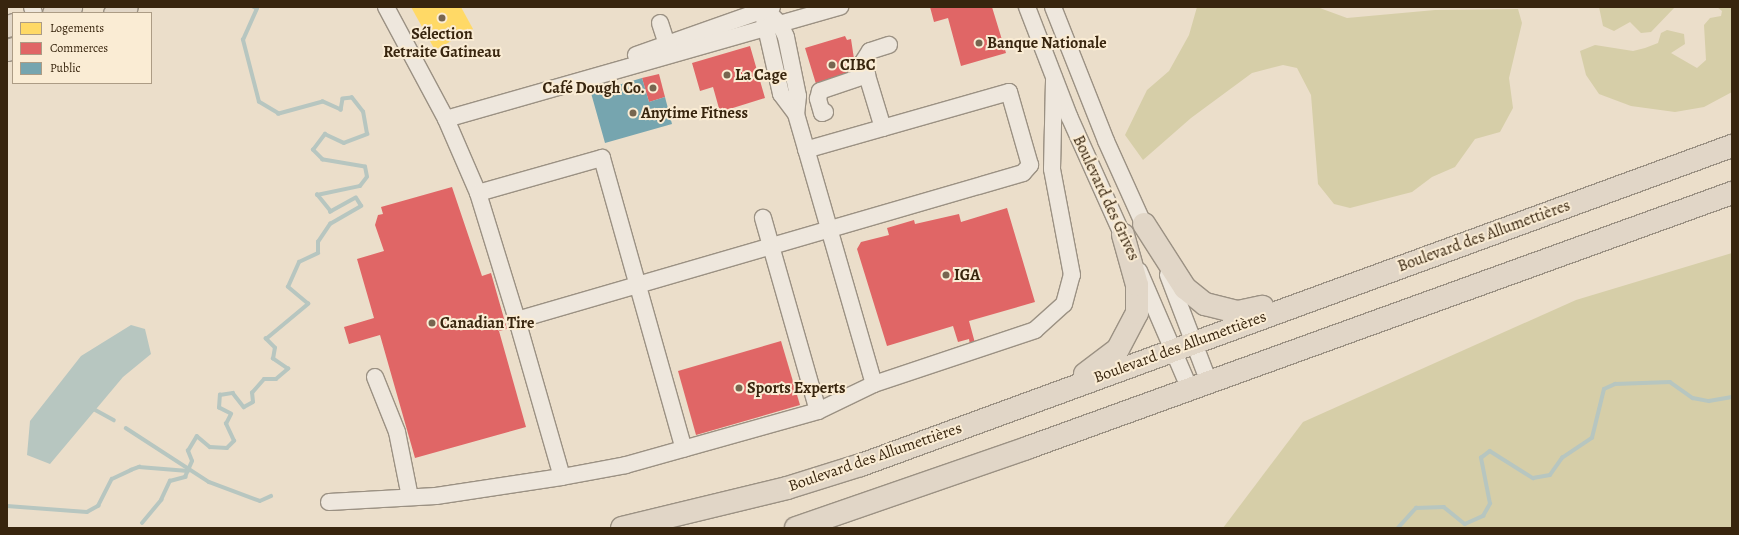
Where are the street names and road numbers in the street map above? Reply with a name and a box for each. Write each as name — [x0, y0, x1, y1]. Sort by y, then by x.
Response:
street label: Boulevard des Grives — [1069, 132, 1143, 264]
street label: Boulevard des Allumettières — [1395, 196, 1573, 276]
street label: Boulevard des Allumettières — [1091, 307, 1269, 387]
street label: Boulevard des Allumettières — [786, 418, 964, 496]

